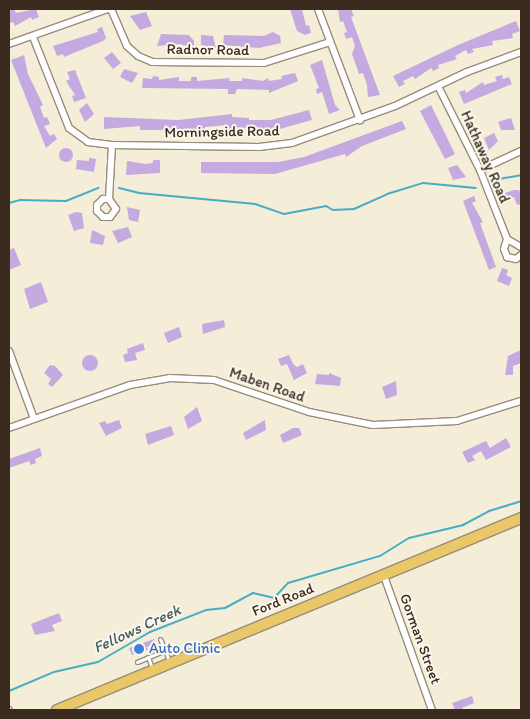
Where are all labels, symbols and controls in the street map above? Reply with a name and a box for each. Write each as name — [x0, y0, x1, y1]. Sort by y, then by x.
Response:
street label: Radnor Road — [167, 40, 249, 60]
street label: Hathaway Road — [457, 108, 513, 206]
street label: Morningside Road — [164, 122, 280, 142]
street label: Maben Road — [227, 364, 307, 406]
street label: Ford Road — [250, 580, 316, 620]
street label: Gorman Street — [395, 591, 445, 687]
water label: Fellows Creek — [90, 600, 184, 658]
place label: Auto Clinic — [149, 640, 220, 658]
marker: Auto Clinic — [133, 643, 145, 655]

